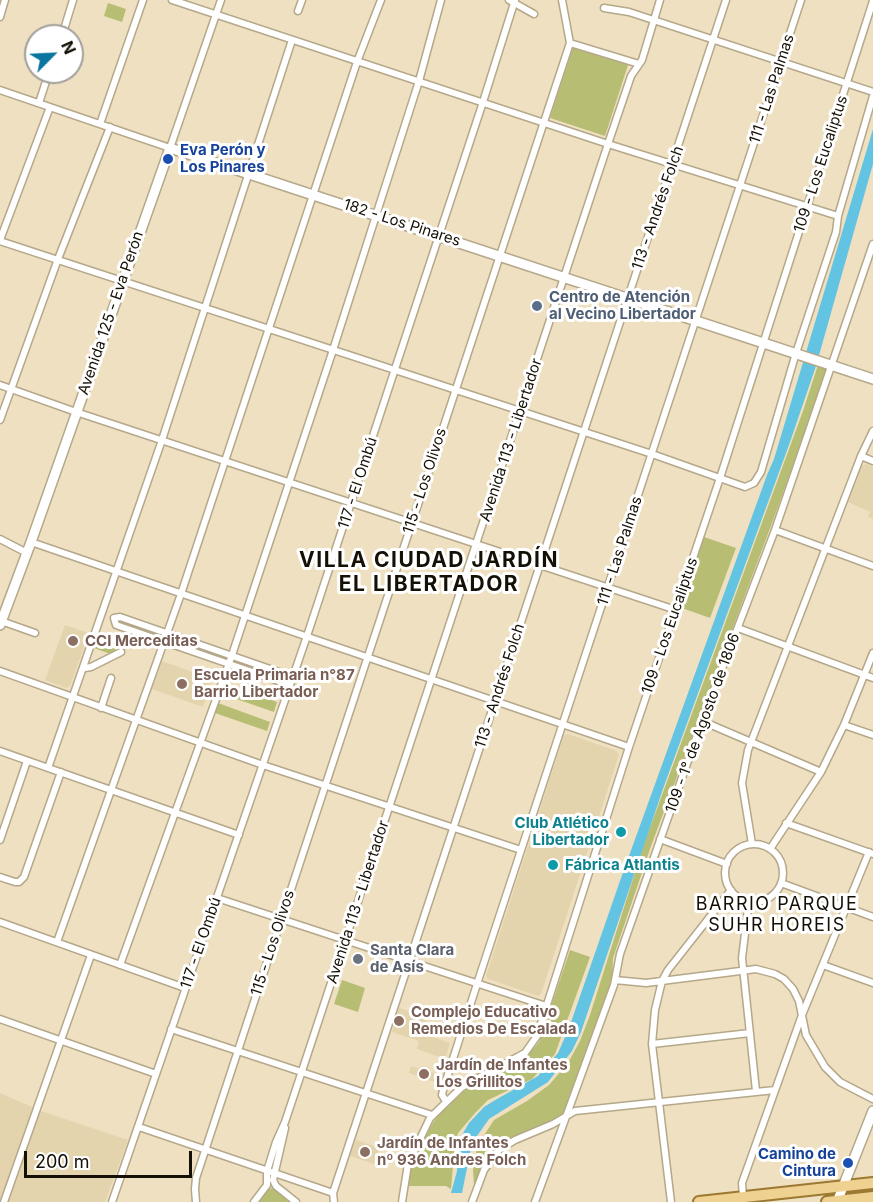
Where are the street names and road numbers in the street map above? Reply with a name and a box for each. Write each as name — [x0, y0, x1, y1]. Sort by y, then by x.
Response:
street label: 111 - Las Palmas — [746, 32, 798, 146]
street label: 109 - Los Eucaliptus — [790, 93, 852, 235]
street label: 113 - Andrés Folch — [628, 144, 688, 272]
street label: 182 - Los Pinares — [341, 196, 463, 250]
street label: Avenida 125 - Eva Perón — [75, 229, 147, 397]
street label: Avenida 113 - Libertador — [476, 356, 546, 524]
street label: 115 - Los Olivos — [399, 426, 451, 536]
street label: 117 - El Ombú — [335, 435, 381, 531]
street label: 111 - Las Palmas — [594, 494, 646, 608]
street label: 109 - Los Eucaliptus — [638, 555, 702, 697]
street label: 113 - Andrés Folch — [471, 621, 529, 751]
street label: 109 - 1° de Agosto de 1806 — [662, 631, 744, 815]
street label: Avenida 113 - Libertador — [323, 818, 393, 986]
street label: 115 - Los Olivos — [247, 888, 299, 998]
street label: 117 - El Ombú — [177, 895, 225, 991]

